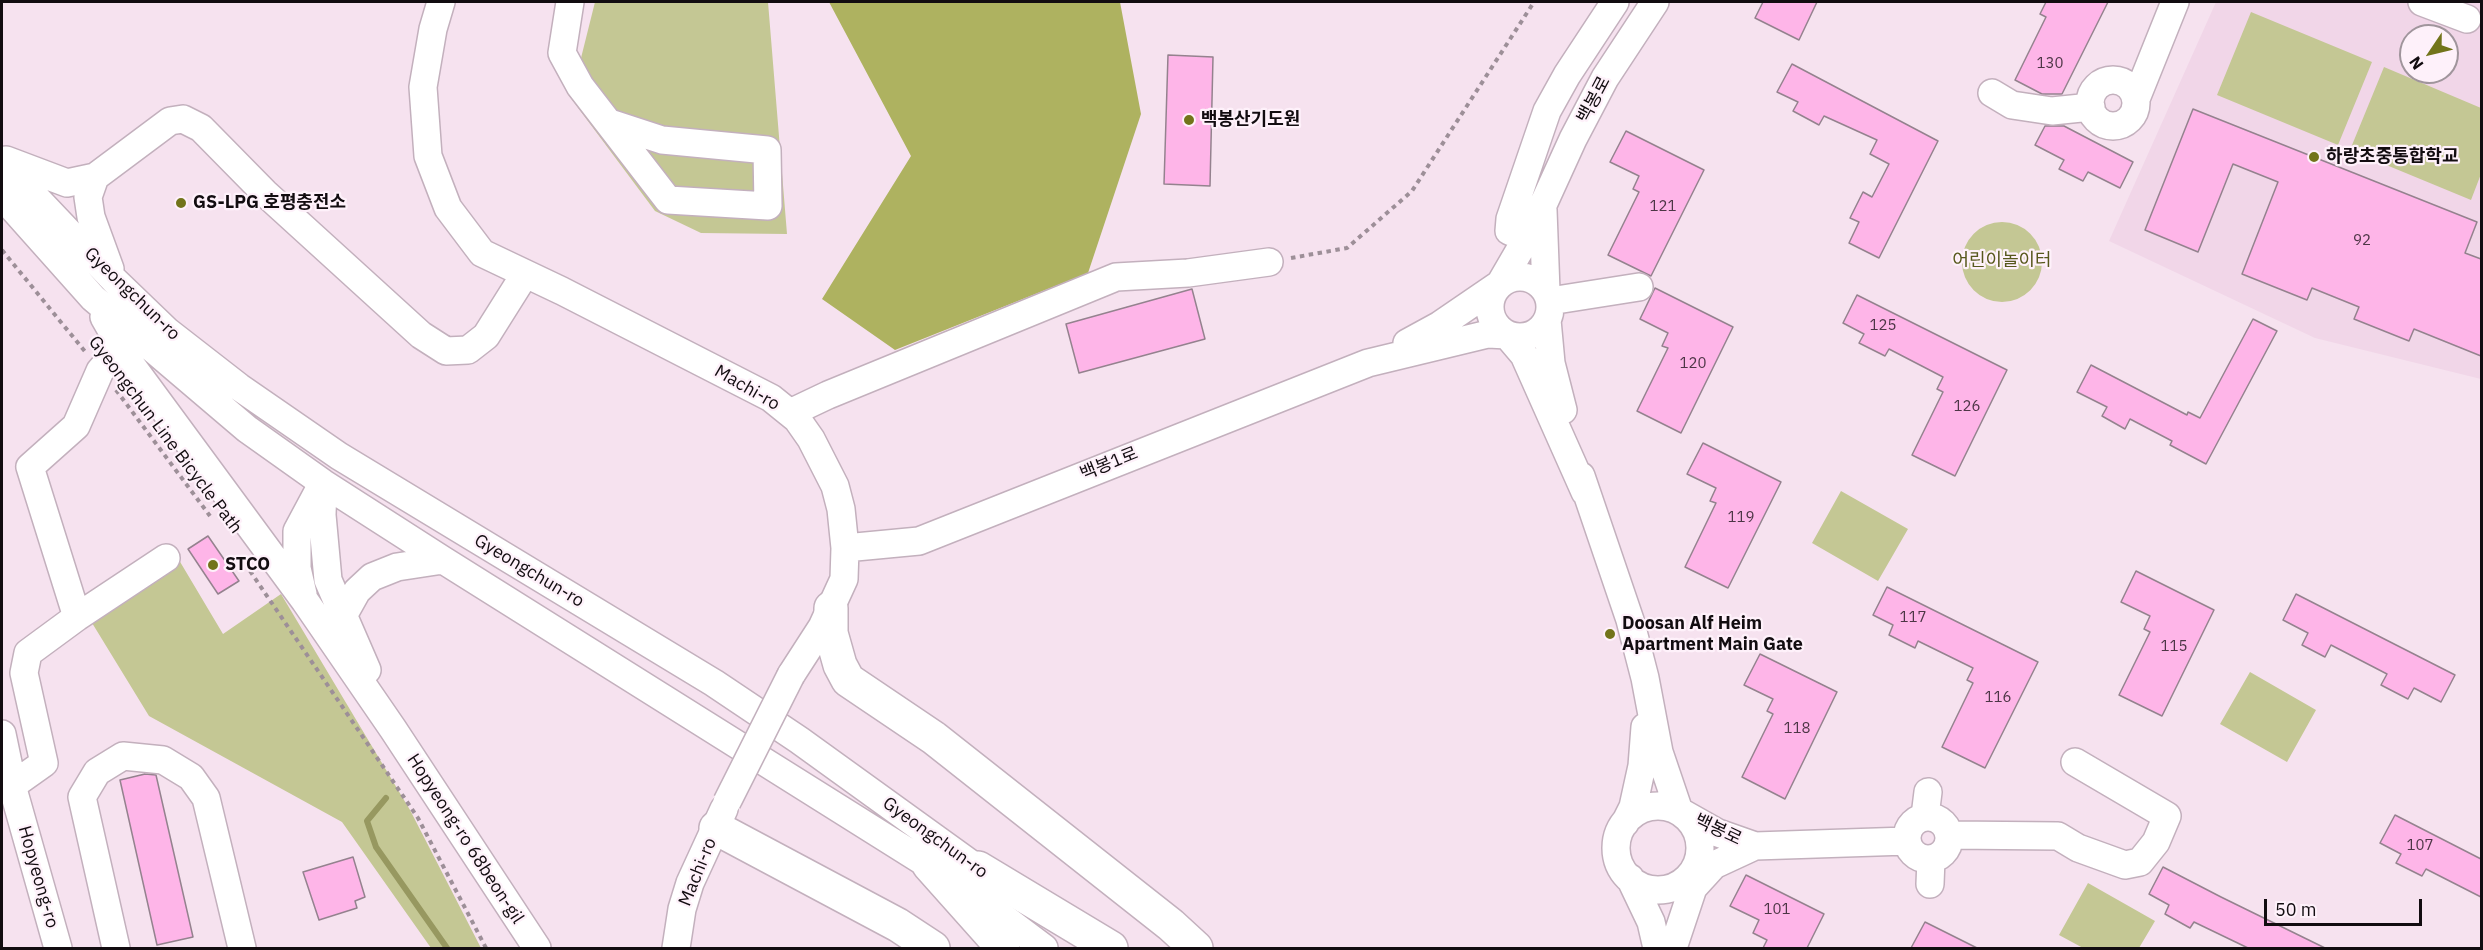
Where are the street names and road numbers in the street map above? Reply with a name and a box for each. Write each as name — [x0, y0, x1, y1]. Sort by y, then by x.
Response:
street label: 백봉로 — [1573, 73, 1615, 127]
street label: Gyeongchun-ro — [80, 243, 184, 345]
street label: Gyeongchun Line Bicycle Path — [84, 332, 246, 538]
street label: Machi-ro — [711, 361, 783, 415]
street label: 백봉1로 — [1077, 443, 1141, 485]
street label: Gyeongchun-ro — [470, 530, 588, 612]
street label: Hopyeong-ro 68beon-gil — [402, 750, 528, 928]
street label: Gyeongchun-ro — [878, 793, 992, 883]
street label: 백봉로 — [1691, 810, 1745, 850]
street label: Hopyeong-ro — [13, 823, 63, 931]
street label: Machi-ro — [675, 835, 721, 909]

